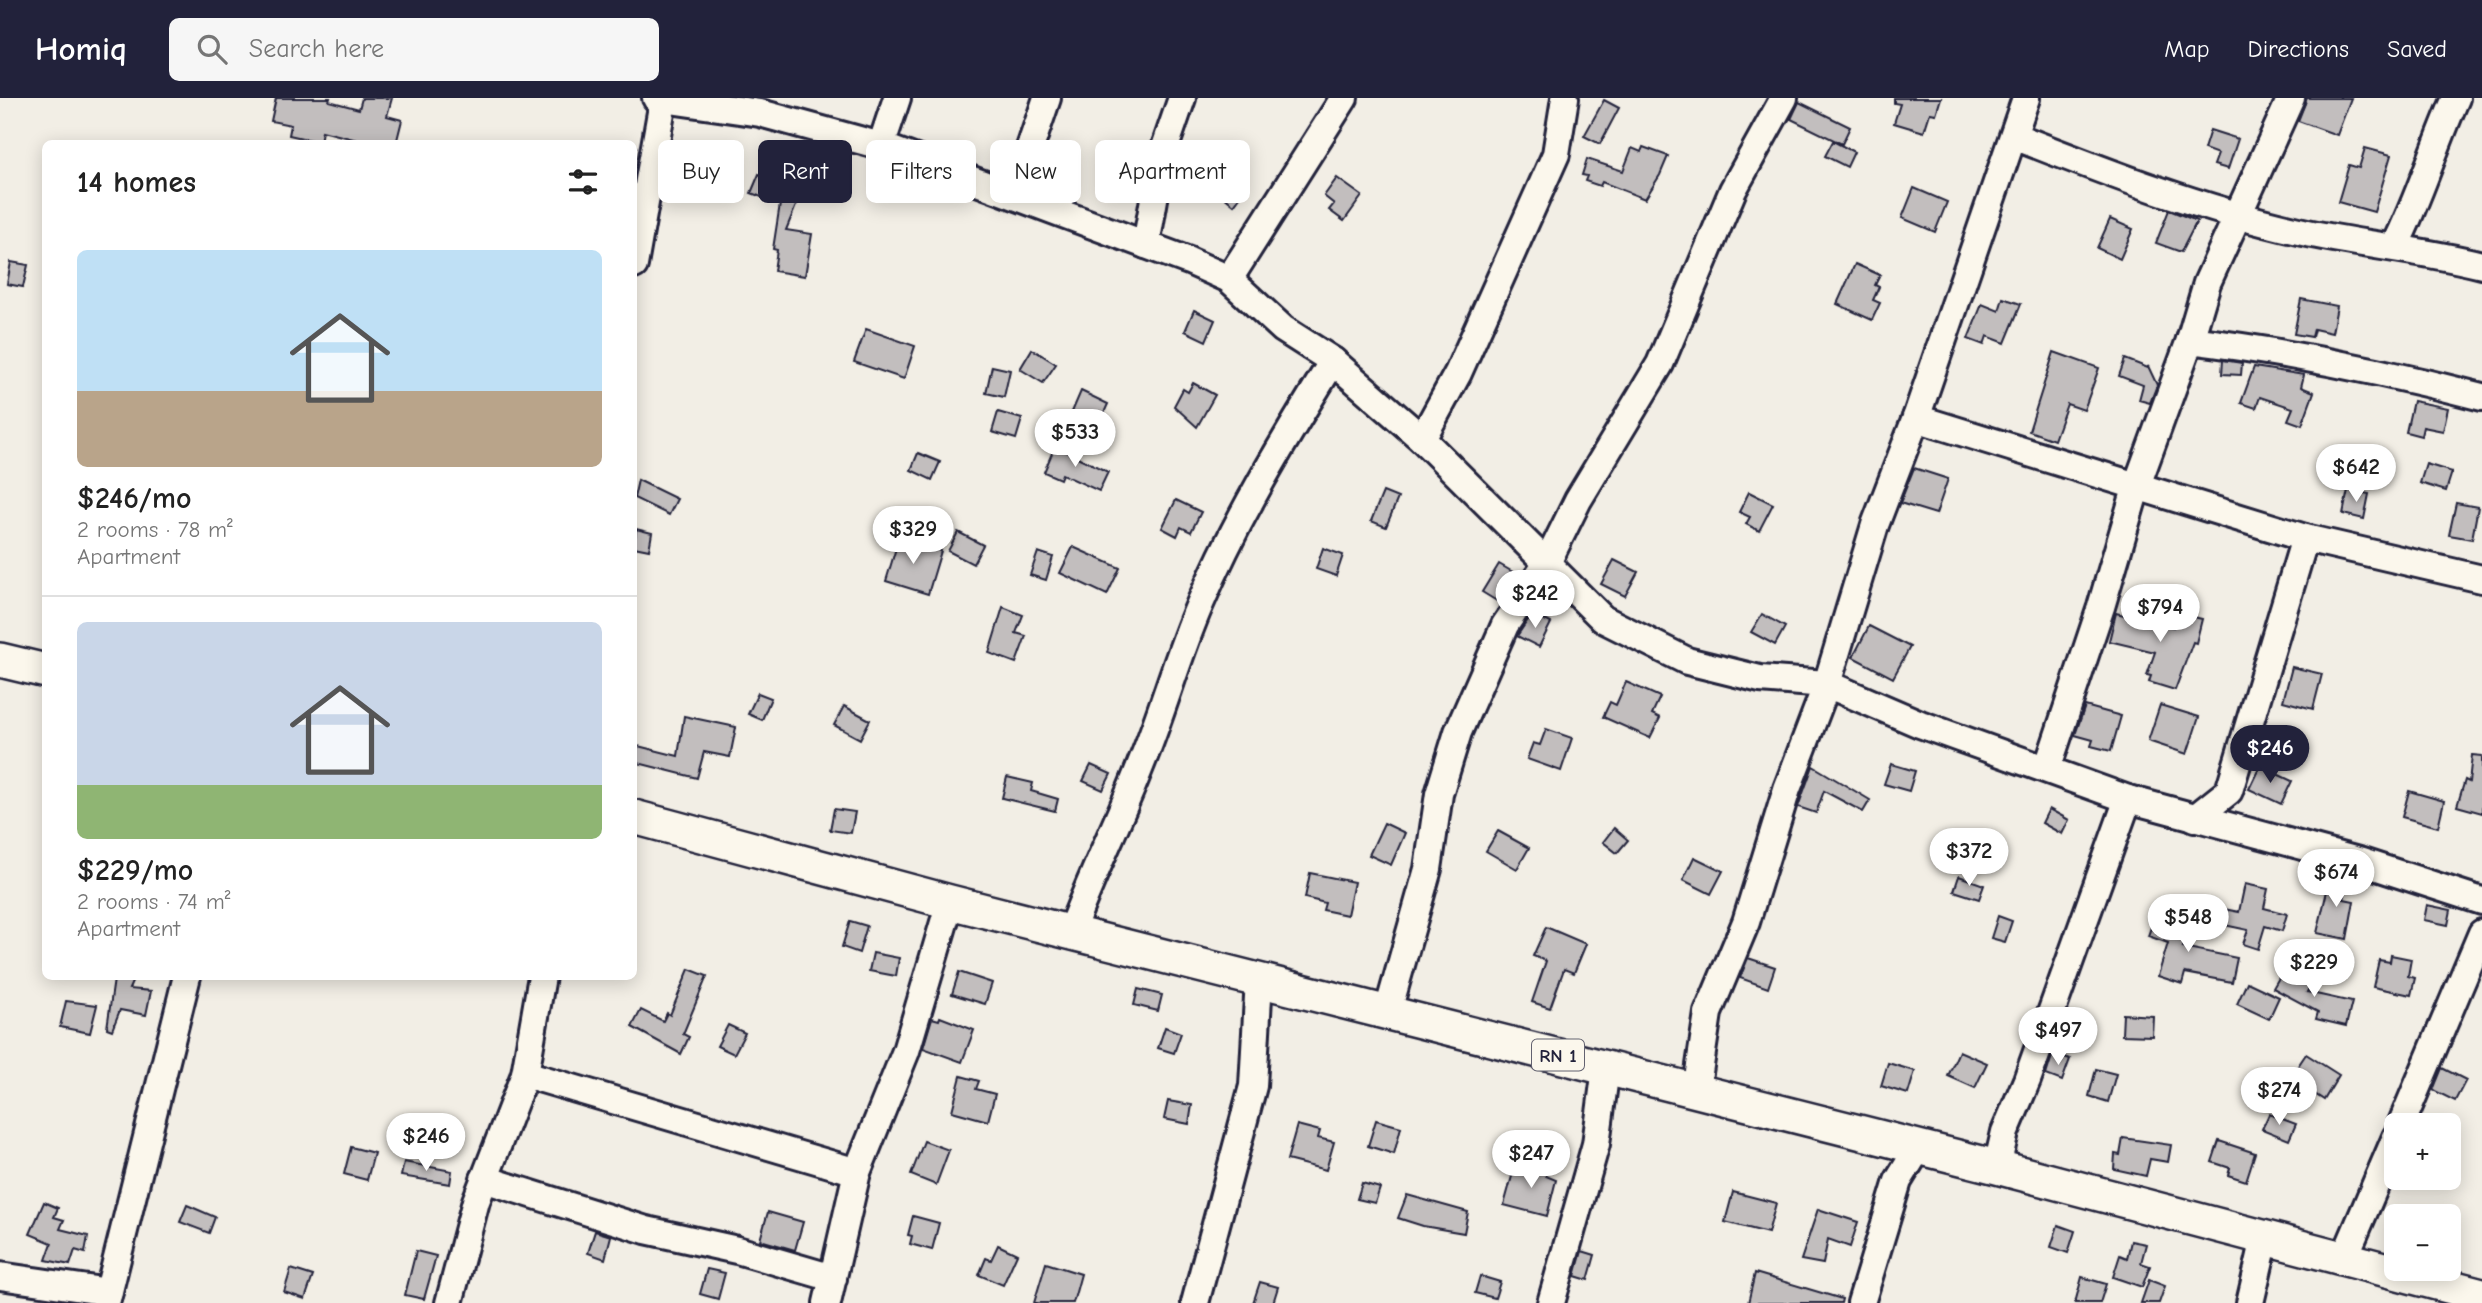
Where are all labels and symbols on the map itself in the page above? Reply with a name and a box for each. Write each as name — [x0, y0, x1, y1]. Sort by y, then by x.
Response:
pin: $533 — [1034, 410, 1116, 469]
pin: $642 — [2315, 444, 2397, 504]
pin: $329 — [872, 506, 954, 566]
pin: $242 — [1494, 570, 1576, 630]
pin: $794 — [2119, 584, 2201, 644]
pin: $246 — [2229, 726, 2311, 785]
pin: $372 — [1928, 828, 2010, 888]
pin: $674 — [2295, 850, 2377, 909]
pin: $548 — [2147, 894, 2229, 954]
pin: $229 — [2273, 940, 2355, 999]
pin: $497 — [2017, 1007, 2099, 1067]
road number: RN 1 — [1532, 1040, 1584, 1071]
pin: $274 — [2238, 1068, 2320, 1127]
pin: $246 — [385, 1114, 467, 1173]
pin: $247 — [1490, 1130, 1572, 1190]

